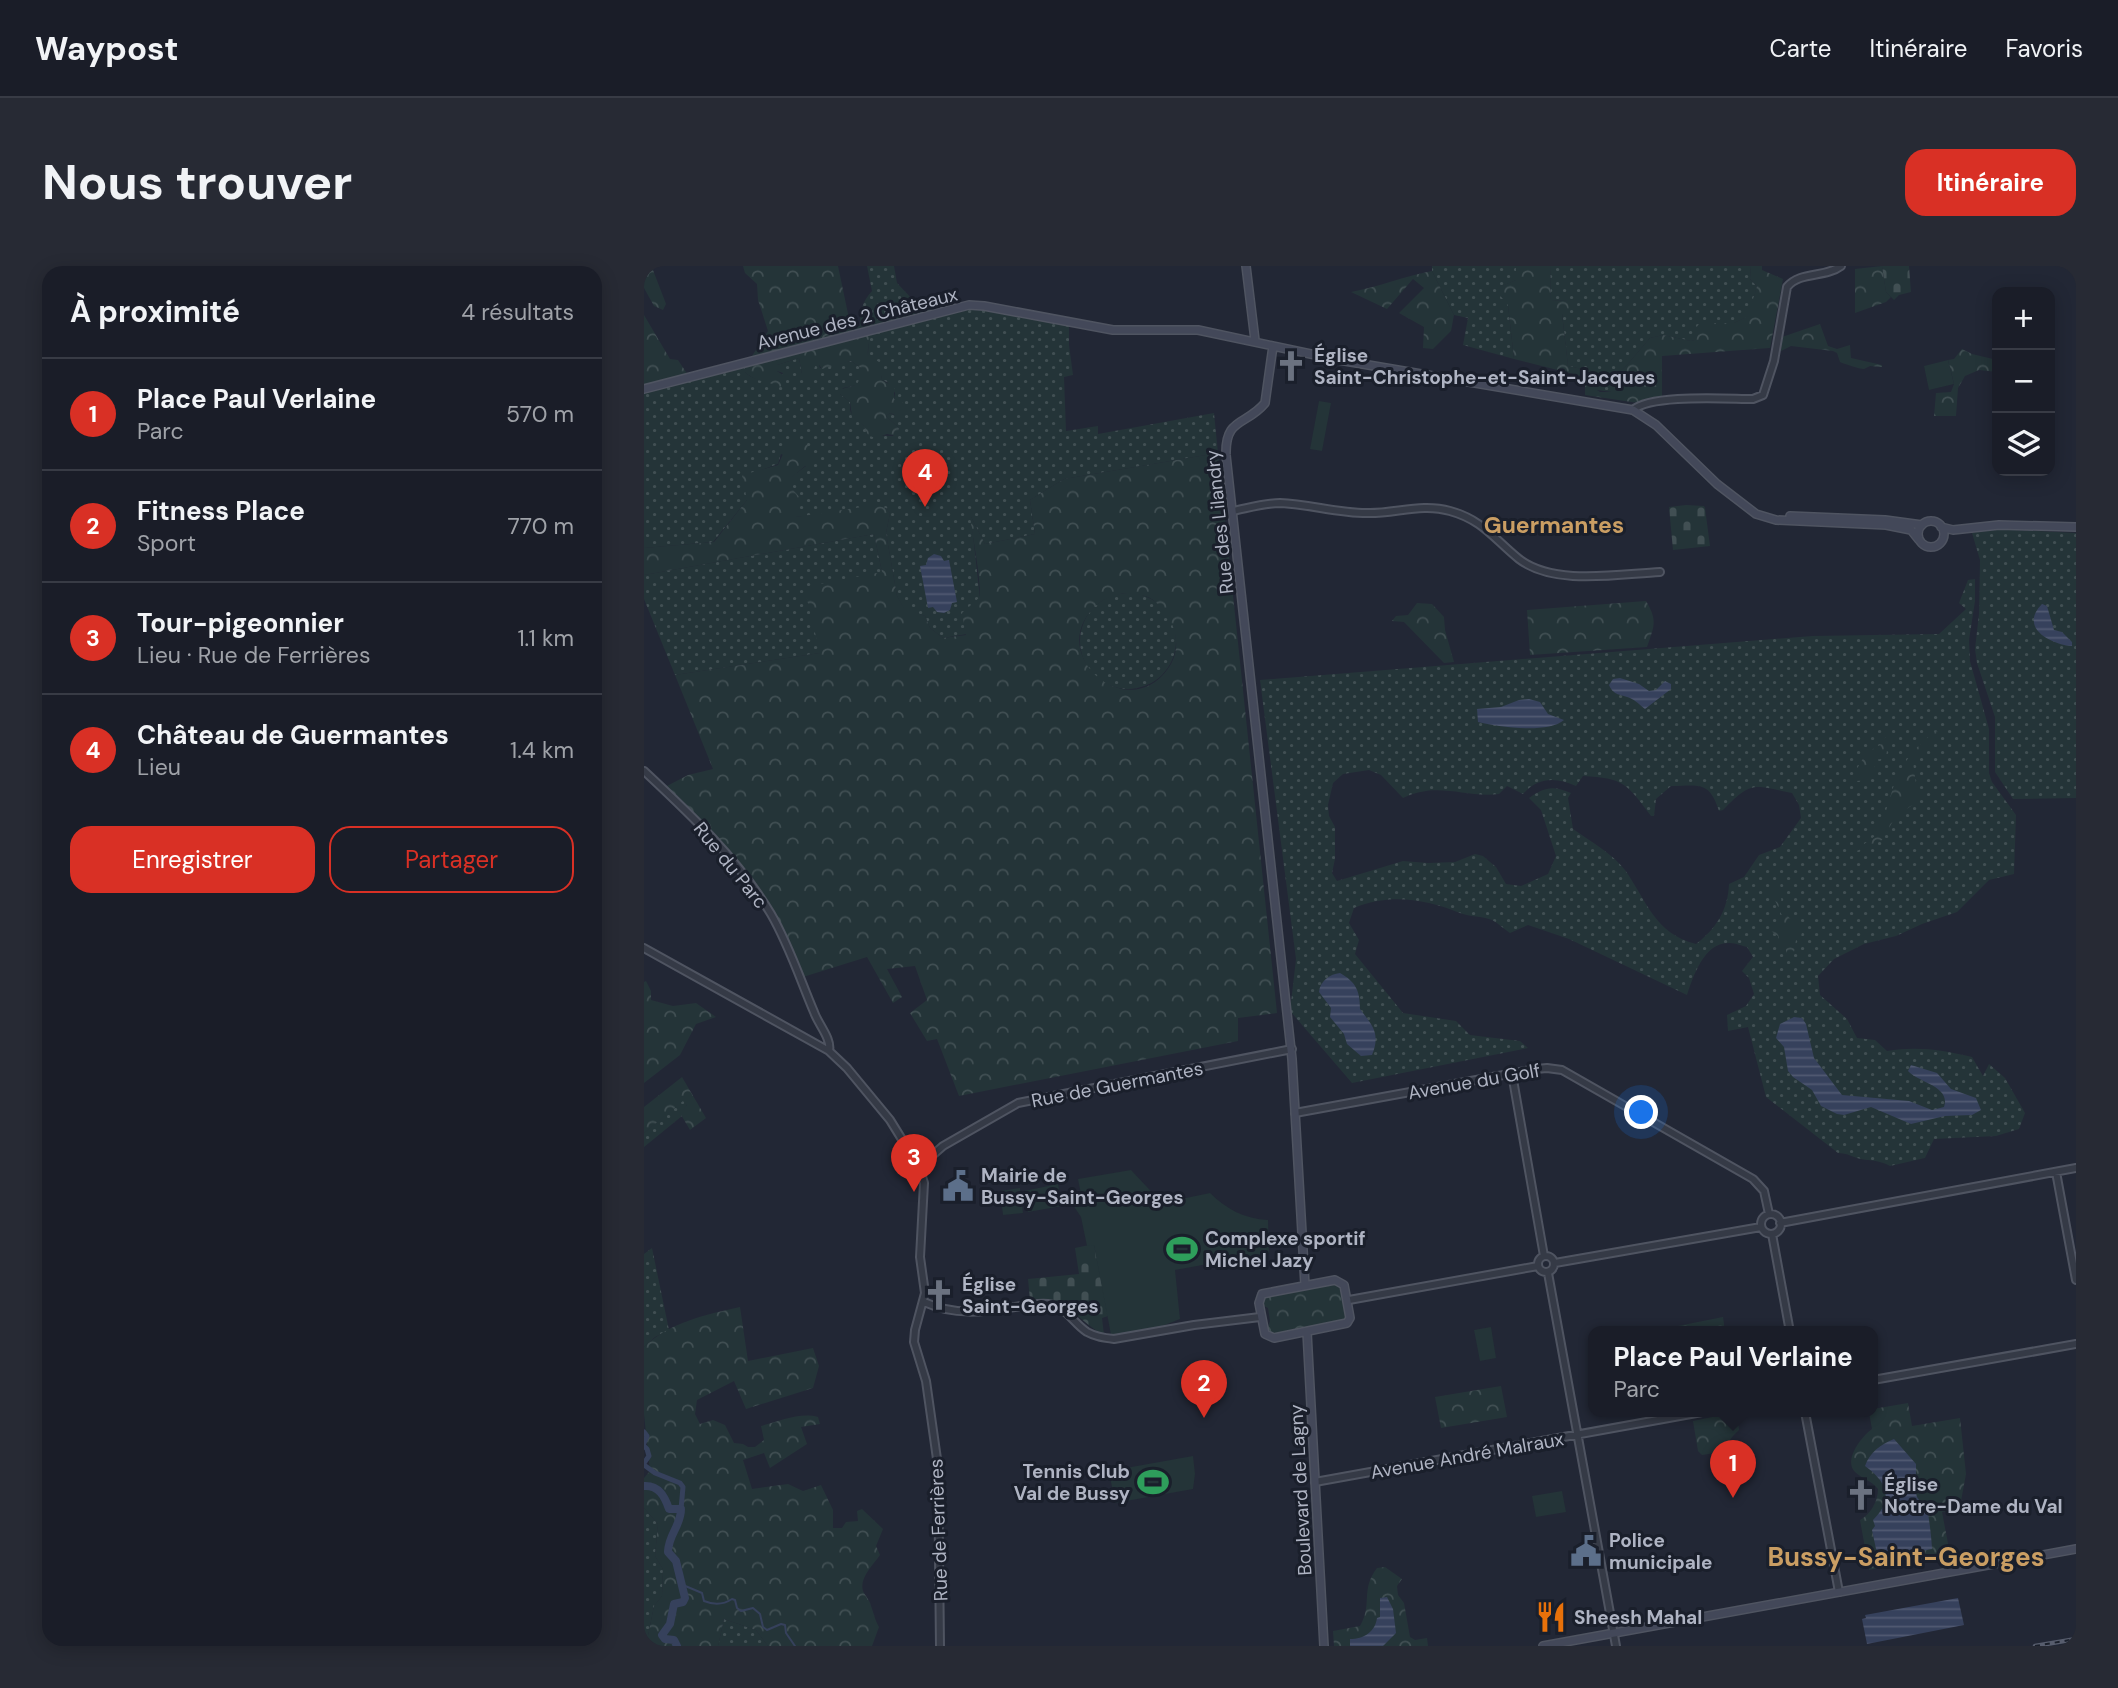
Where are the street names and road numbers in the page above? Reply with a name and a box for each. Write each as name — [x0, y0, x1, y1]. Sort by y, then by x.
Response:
street label: Avenue des 2 Châteaux — [754, 281, 961, 356]
street label: Rue des Lilandry — [1199, 448, 1240, 595]
street label: Rue du Parc — [688, 817, 773, 914]
street label: Rue de Guermantes — [1029, 1056, 1205, 1113]
street label: Avenue du Golf — [1406, 1058, 1542, 1105]
street label: Boulevard de Lagny — [1284, 1403, 1317, 1576]
street label: Avenue André Malraux — [1369, 1426, 1566, 1485]
street label: Rue de Ferrières — [924, 1458, 953, 1602]

